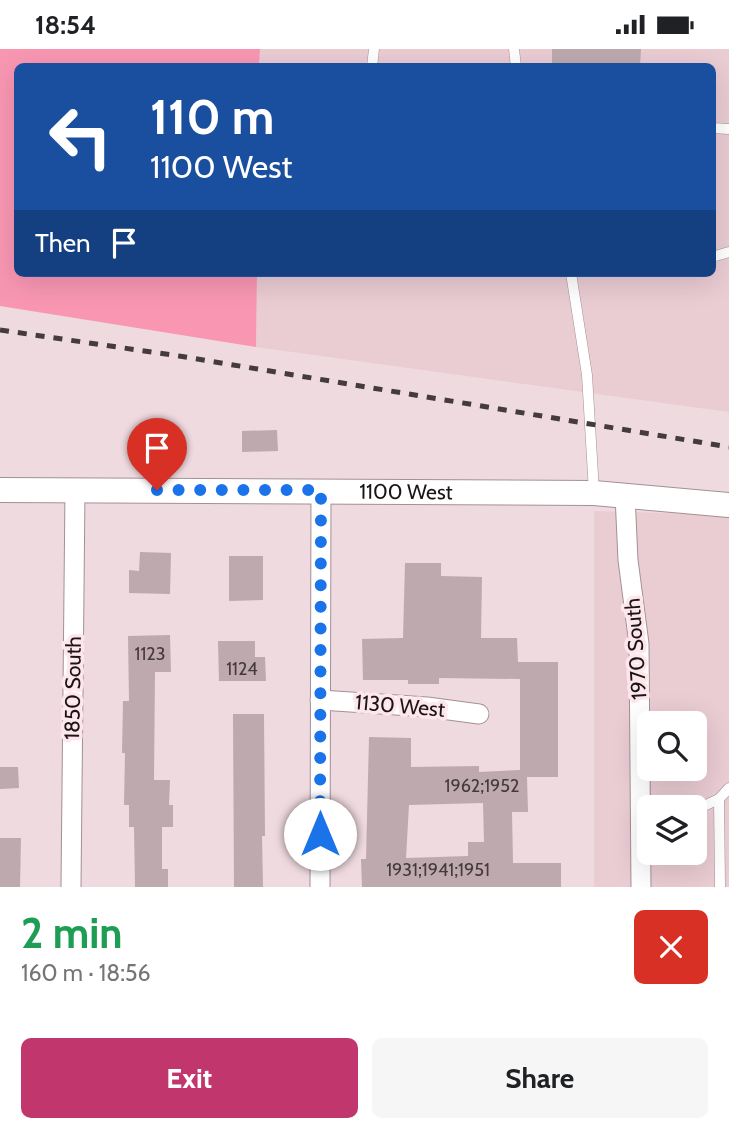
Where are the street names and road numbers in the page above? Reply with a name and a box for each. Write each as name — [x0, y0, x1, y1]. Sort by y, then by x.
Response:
street label: 1100 West — [359, 479, 453, 504]
street label: 1970 South — [619, 597, 652, 701]
street label: 1850 South — [59, 636, 86, 740]
street label: 1130 West — [354, 689, 446, 722]

